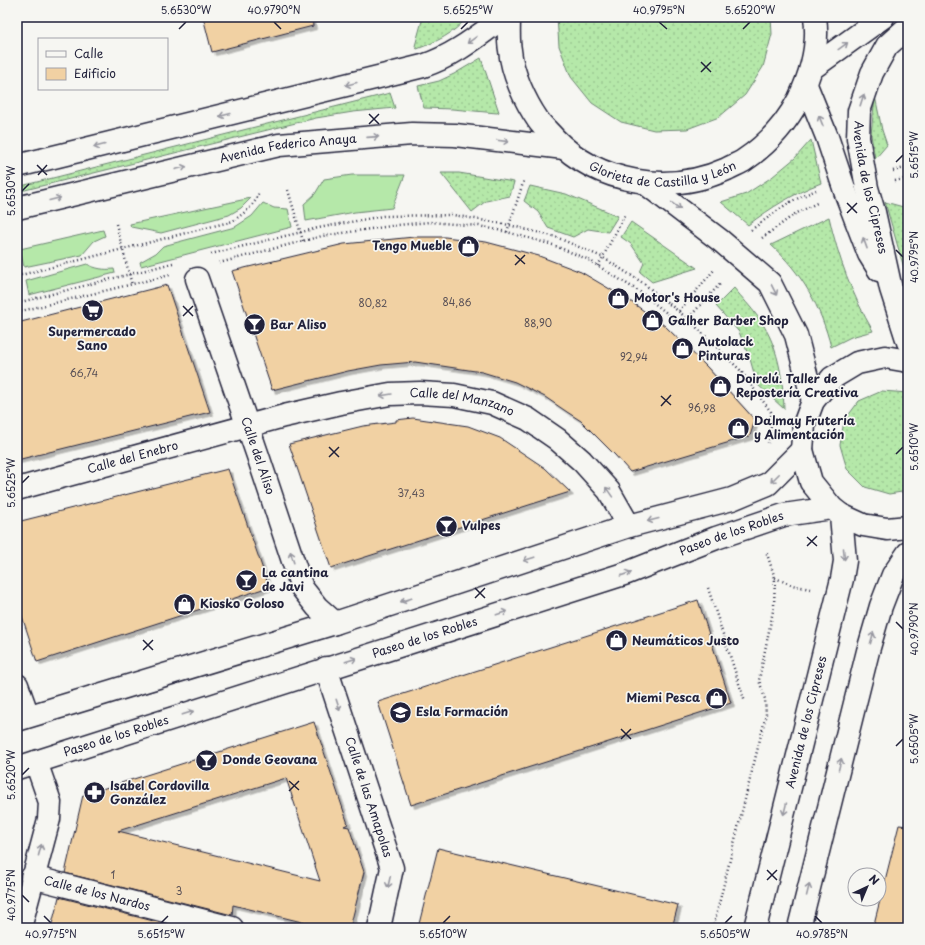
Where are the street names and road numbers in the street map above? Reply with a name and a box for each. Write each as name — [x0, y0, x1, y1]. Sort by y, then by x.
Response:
street label: Avenida de los Cipreses — [850, 121, 893, 256]
street label: Avenida Federico Anaya — [218, 129, 358, 167]
street label: Glorieta de Castilla y León — [587, 155, 739, 169]
street label: Calle del Manzano — [409, 383, 518, 420]
street label: Calle del Aliso — [237, 414, 280, 497]
street label: Calle del Enebro — [85, 435, 180, 477]
street label: Paseo de los Robles — [676, 506, 786, 560]
street label: Paseo de los Robles — [369, 611, 480, 662]
street label: Avenida de los Cipreses — [780, 654, 831, 790]
street label: Paseo de los Robles — [61, 710, 171, 761]
street label: Calle de las Amapolas — [341, 734, 398, 860]
street label: Calle de los Nardos — [42, 870, 153, 915]

